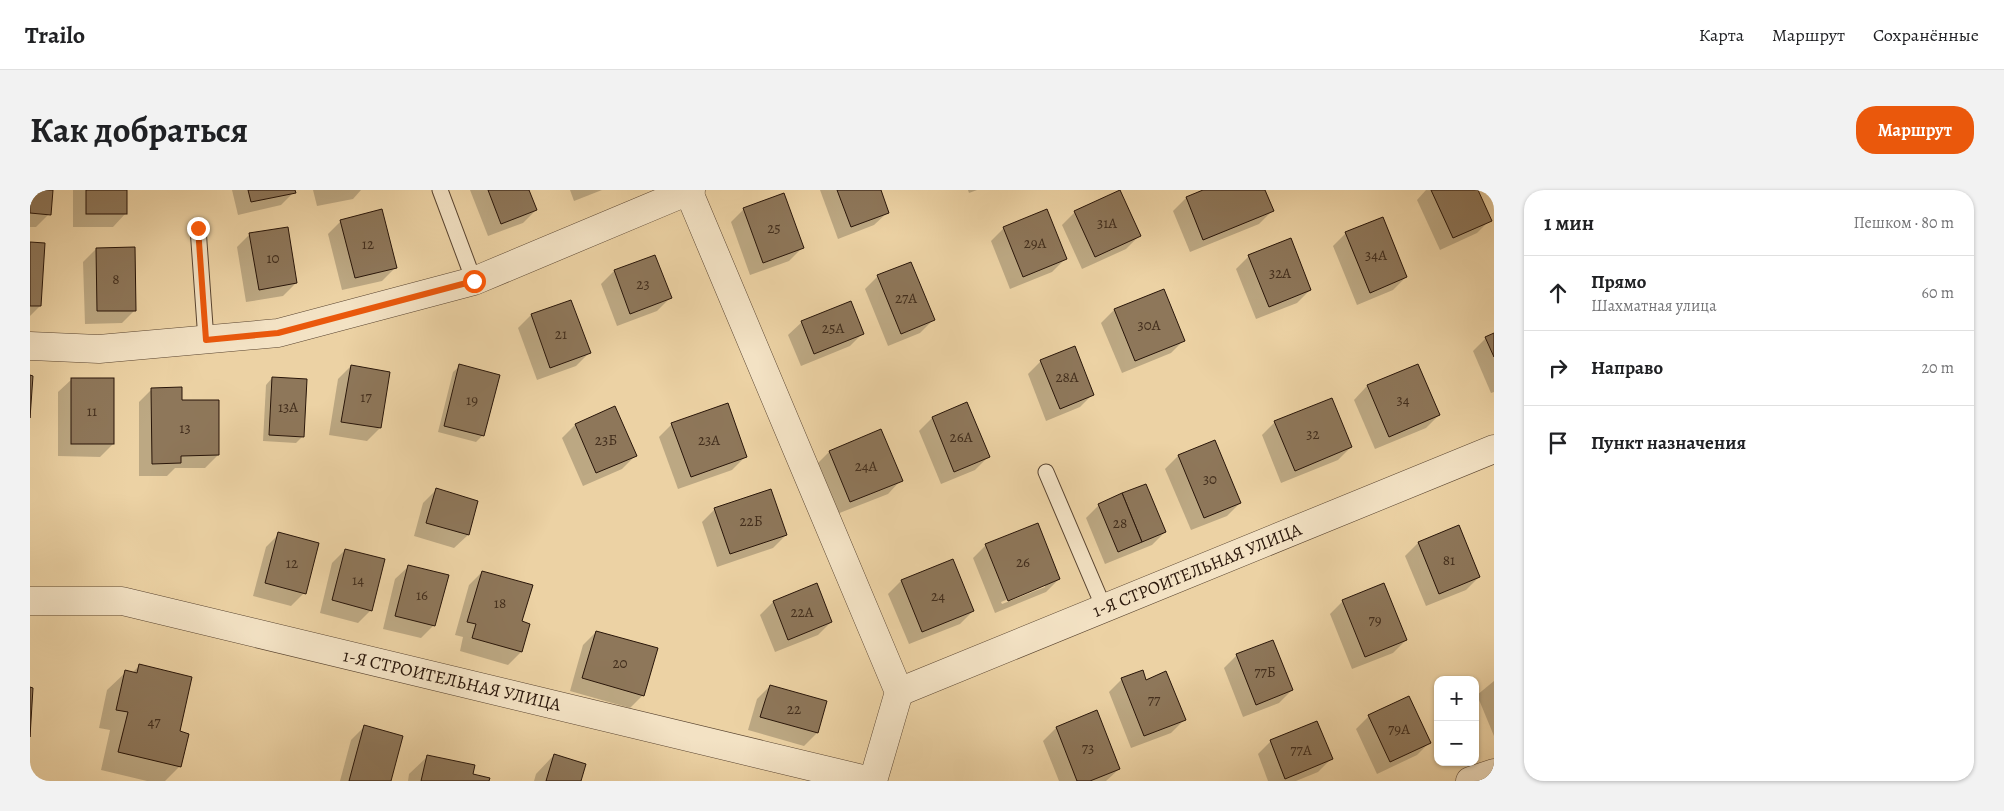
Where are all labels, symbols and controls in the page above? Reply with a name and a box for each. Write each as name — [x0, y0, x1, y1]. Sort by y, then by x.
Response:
text: Trailo — [25, 19, 85, 51]
text: Карта — [1699, 23, 1744, 47]
text: Маршрут — [1772, 23, 1845, 47]
text: Сохранённые — [1873, 23, 1979, 47]
text: Как добраться — [30, 106, 248, 154]
button: Маршрут — [1856, 106, 1974, 154]
text: 1 мин — [1544, 209, 1594, 237]
text: Пешком · 80 m — [1854, 212, 1954, 234]
house number: 31А — [1097, 213, 1117, 233]
route end — [187, 217, 210, 240]
house number: 25 — [767, 218, 781, 238]
house number: 29А — [1024, 233, 1047, 253]
house number: 12 — [362, 234, 374, 254]
house number: 34А — [1365, 245, 1387, 265]
house number: 10 — [266, 248, 280, 268]
house number: 32А — [1269, 263, 1291, 283]
house number: 8 — [112, 269, 120, 289]
text: Прямо — [1591, 269, 1646, 295]
route start — [463, 270, 486, 293]
house number: 23 — [636, 274, 650, 294]
icon: ahead — [1544, 279, 1572, 307]
text: 60 m — [1922, 282, 1954, 304]
house number: 27А — [895, 288, 917, 308]
text: Шахматная улица — [1591, 295, 1717, 317]
house number: 30А — [1138, 315, 1161, 335]
house number: 25А — [822, 318, 844, 338]
house number: 21 — [555, 324, 567, 344]
icon: right — [1544, 354, 1572, 382]
text: Направо — [1591, 355, 1663, 381]
text: 20 m — [1921, 357, 1954, 379]
house number: 28А — [1055, 367, 1079, 387]
house number: 17 — [360, 387, 372, 407]
house number: 19 — [466, 390, 478, 410]
house number: 34 — [1396, 390, 1410, 410]
house number: 13А — [278, 397, 298, 417]
house number: 11 — [87, 401, 97, 421]
house number: 13 — [179, 418, 191, 438]
house number: 32 — [1306, 424, 1320, 444]
house number: 26А — [950, 427, 973, 447]
icon: arrive — [1544, 429, 1572, 457]
house number: 23Б — [595, 430, 617, 450]
house number: 23А — [698, 430, 720, 450]
text: Пункт назначения — [1591, 430, 1746, 456]
house number: 24А — [855, 456, 878, 476]
house number: 30 — [1203, 469, 1217, 489]
house number: 22Б — [739, 511, 763, 531]
house number: 28 — [1113, 513, 1127, 533]
street label: 1-Я СТРОИТЕЛЬНАЯ УЛИЦА — [1089, 517, 1305, 623]
house number: 81 — [1443, 550, 1455, 570]
house number: 26 — [1016, 552, 1030, 572]
house number: 12 — [286, 553, 298, 573]
house number: 14 — [352, 570, 364, 590]
house number: 16 — [416, 585, 428, 605]
house number: 24 — [931, 586, 945, 606]
house number: 18 — [494, 593, 506, 613]
house number: 22А — [790, 602, 814, 622]
house number: 79 — [1368, 610, 1382, 630]
street label: 1-Я СТРОИТЕЛЬНАЯ УЛИЦА — [341, 643, 564, 717]
house number: 20 — [612, 653, 628, 673]
house number: 77Б — [1254, 662, 1276, 682]
map controls — [1434, 676, 1479, 766]
button: + — [1434, 676, 1479, 721]
house number: 77 — [1148, 690, 1161, 710]
house number: 22 — [787, 699, 801, 719]
house number: 47 — [147, 712, 161, 732]
house number: 79А — [1388, 719, 1410, 739]
button: − — [1434, 721, 1479, 766]
house number: 73 — [1082, 738, 1094, 758]
house number: 77А — [1290, 740, 1312, 760]

